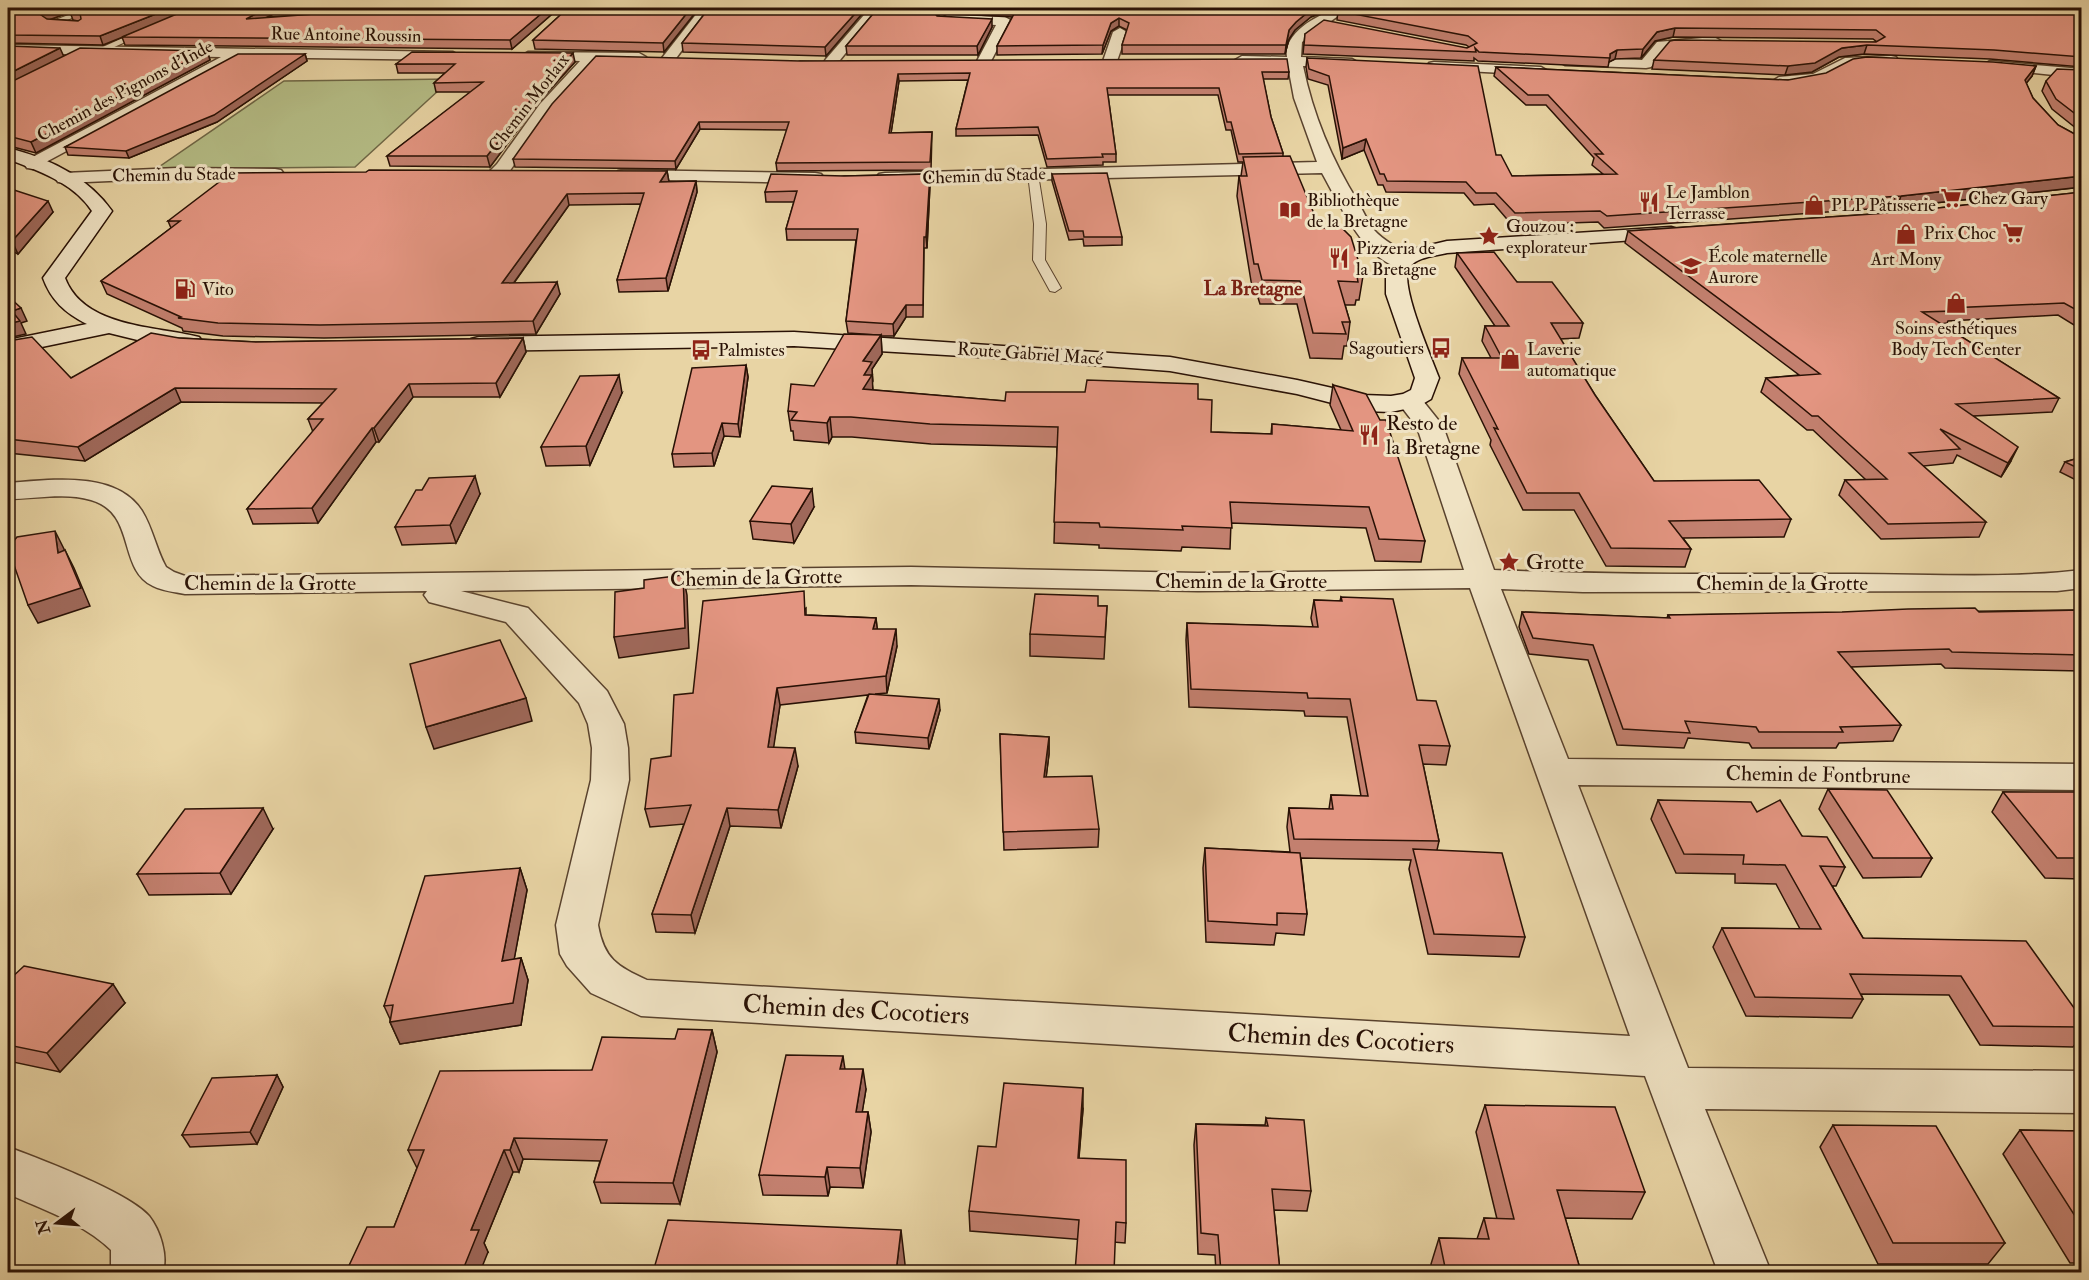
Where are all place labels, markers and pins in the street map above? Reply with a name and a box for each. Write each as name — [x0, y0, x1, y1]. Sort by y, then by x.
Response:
place label: Le Jamblon Terrasse — [1666, 181, 1750, 225]
supermarket icon: Chez Gary — [1939, 186, 1963, 210]
place label: Chez Gary — [1968, 187, 2049, 210]
place label: Bibliothèque de la Bretagne — [1307, 189, 1408, 233]
restaurant icon: Le Jamblon Terrasse — [1637, 190, 1661, 214]
shop icon: PLP Pâtisserie — [1802, 193, 1826, 217]
place label: PLP Pâtisserie — [1831, 194, 1936, 217]
library icon: Bibliothèque de la Bretagne — [1278, 198, 1302, 222]
place label: Gouzou : explorateur — [1506, 215, 1587, 259]
supermarket icon: Prix Choc — [2001, 221, 2025, 245]
shop icon: Art Mony — [1894, 222, 1918, 246]
place label: Prix Choc — [1924, 222, 1996, 245]
place icon: Gouzou : explorateur — [1477, 224, 1501, 248]
place label: Pizzeria de la Bretagne — [1356, 237, 1437, 281]
place label: École maternelle Aurore — [1707, 245, 1828, 289]
restaurant icon: Pizzeria de la Bretagne — [1327, 246, 1351, 270]
place label: Art Mony — [1870, 248, 1942, 271]
school or university icon: École maternelle Aurore — [1679, 254, 1703, 278]
fuel station icon: Vito — [173, 277, 197, 301]
place label: Vito — [202, 278, 234, 301]
shop icon: Soins esthétiques Body Tech Center — [1944, 291, 1968, 315]
place label: Soins esthétiques Body Tech Center — [1891, 317, 2021, 361]
bus stop icon: Sagoutiers — [1429, 336, 1453, 360]
place label: Sagoutiers — [1349, 337, 1424, 360]
bus stop icon: Palmistes — [689, 338, 713, 362]
place label: Laverie automatique — [1527, 338, 1617, 382]
place label: Palmistes — [718, 339, 785, 362]
shop icon: Laverie automatique — [1498, 347, 1522, 371]
place label: Resto de la Bretagne — [1386, 410, 1480, 461]
restaurant icon: Resto de la Bretagne — [1357, 423, 1381, 447]
place label: Grotte — [1526, 549, 1584, 576]
place icon: Grotte — [1497, 550, 1521, 574]

